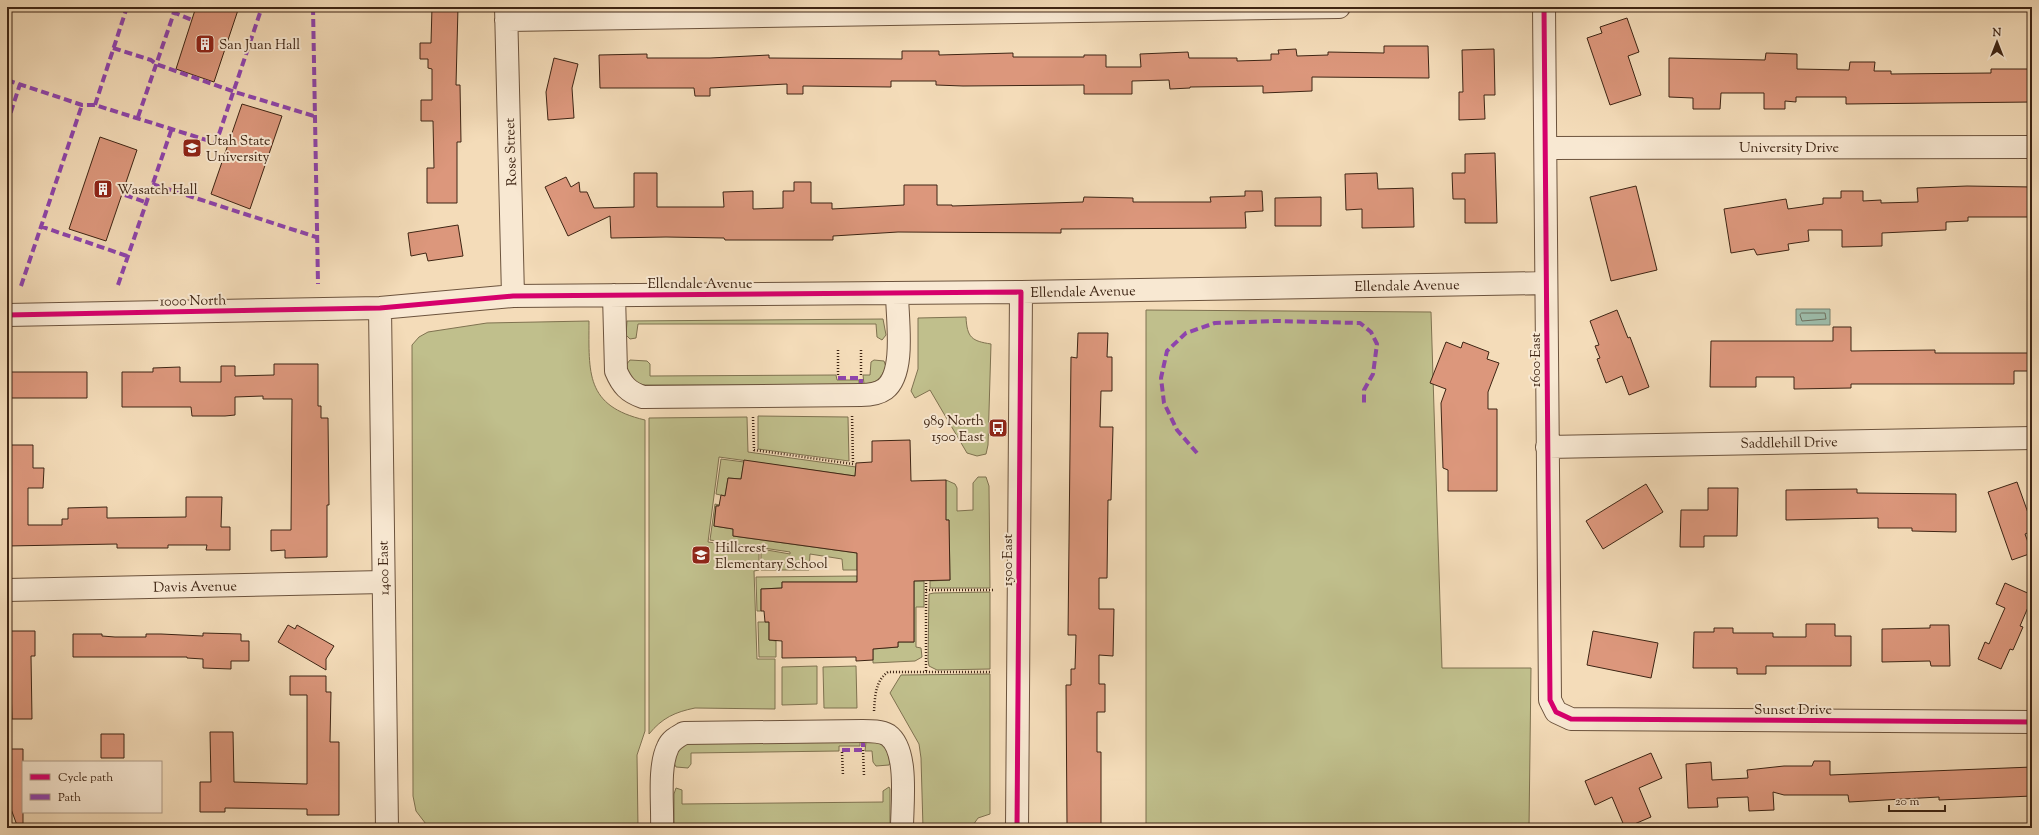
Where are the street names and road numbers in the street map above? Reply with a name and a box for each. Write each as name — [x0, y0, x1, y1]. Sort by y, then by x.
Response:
street label: Rose Street — [501, 117, 523, 186]
street label: University Drive — [1739, 139, 1839, 159]
street label: Ellendale Avenue — [647, 275, 753, 295]
street label: Ellendale Avenue — [1354, 276, 1460, 298]
street label: Ellendale Avenue — [1030, 282, 1136, 304]
street label: 1000 North — [160, 291, 227, 313]
street label: 1600 East — [1527, 332, 1547, 387]
street label: Saddlehill Drive — [1740, 433, 1838, 455]
street label: 1500 East — [999, 534, 1019, 586]
street label: 1400 East — [375, 540, 395, 595]
street label: Davis Avenue — [153, 577, 237, 599]
street label: Sunset Drive — [1754, 701, 1832, 721]

